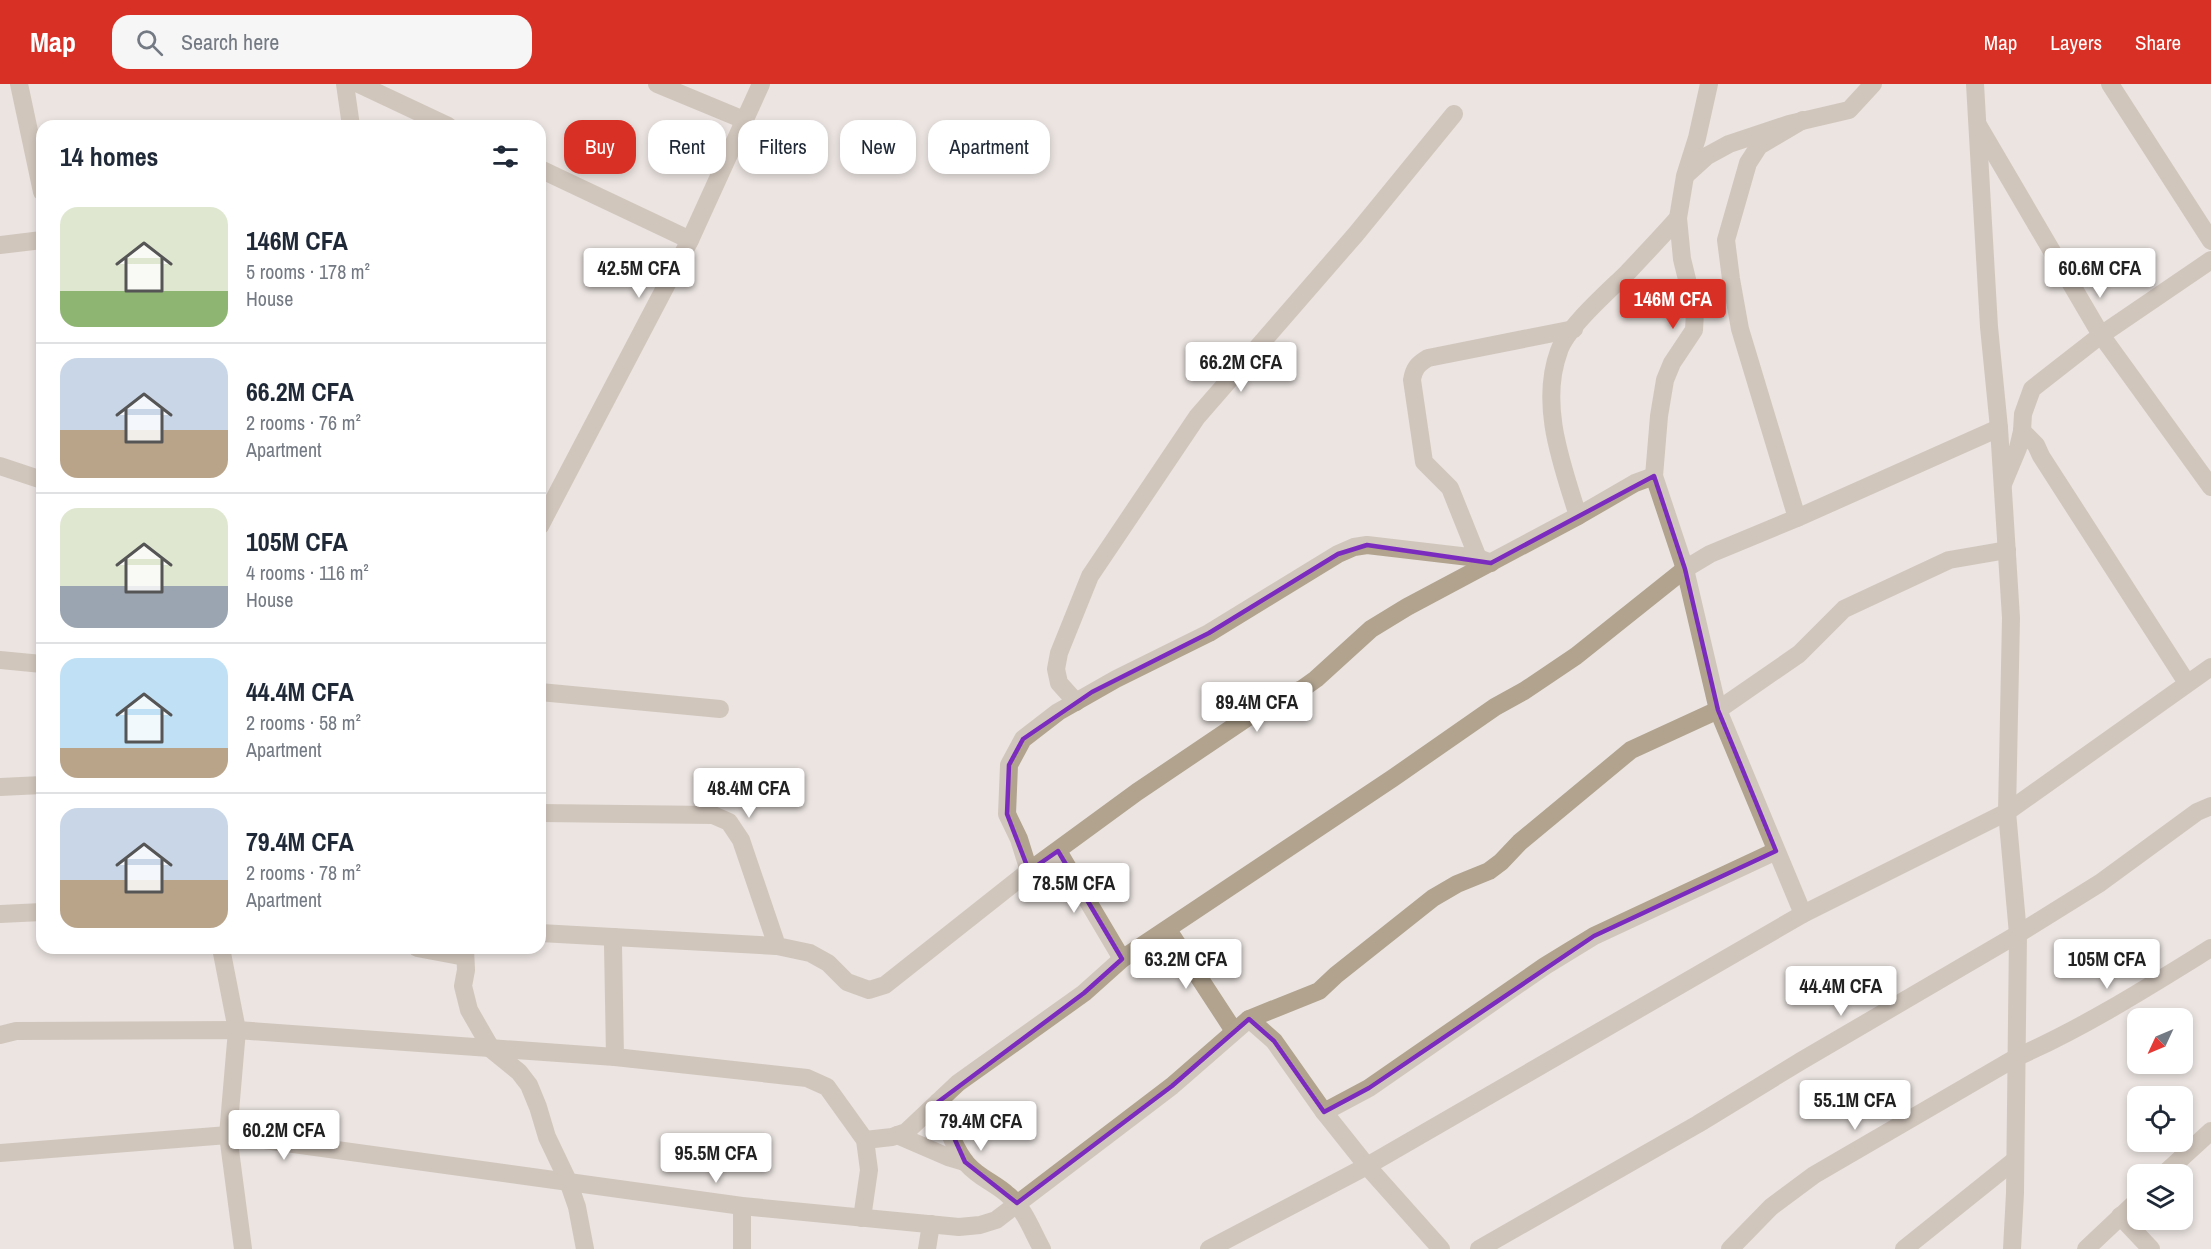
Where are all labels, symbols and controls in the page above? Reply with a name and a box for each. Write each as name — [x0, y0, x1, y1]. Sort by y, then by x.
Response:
search box — [112, 15, 532, 69]
text: Map — [30, 23, 76, 61]
icon: search — [133, 26, 166, 59]
text: Search here — [181, 27, 279, 57]
text: Map — [1984, 28, 2017, 57]
text: Layers — [2050, 28, 2102, 57]
text: Share — [2135, 28, 2181, 57]
chip: Buy — [564, 120, 636, 174]
chip: Rent — [648, 120, 726, 174]
chip: Filters — [738, 120, 828, 174]
chip: New — [840, 120, 916, 174]
chip: Apartment — [928, 120, 1050, 174]
text: 14 homes — [60, 139, 158, 174]
icon: filters — [489, 140, 522, 173]
text: 146M CFA — [246, 223, 348, 258]
icon: home — [108, 231, 180, 303]
pin: 42.5M CFA — [570, 248, 708, 299]
pin: 60.6M CFA — [2031, 248, 2169, 299]
text: 42.5M CFA — [598, 254, 680, 281]
text: 60.6M CFA — [2059, 254, 2141, 281]
text: 5 rooms · 178 m² — [246, 258, 370, 285]
pin: 146M CFA — [1611, 279, 1735, 330]
text: House — [246, 285, 293, 312]
text: 146M CFA — [1634, 285, 1712, 312]
pin: 66.2M CFA — [1172, 342, 1310, 393]
text: 66.2M CFA — [1200, 348, 1282, 375]
text: 66.2M CFA — [246, 374, 354, 409]
icon: home — [108, 382, 180, 454]
text: 2 rooms · 76 m² — [246, 409, 361, 436]
text: Apartment — [246, 436, 322, 463]
text: 105M CFA — [246, 524, 348, 559]
icon: home — [108, 532, 180, 604]
text: 4 rooms · 116 m² — [246, 559, 369, 586]
text: House — [246, 586, 293, 613]
text: 44.4M CFA — [246, 674, 354, 709]
icon: home — [108, 682, 180, 754]
pin: 89.4M CFA — [1188, 682, 1326, 733]
text: 89.4M CFA — [1216, 688, 1298, 715]
text: 2 rooms · 58 m² — [246, 709, 361, 736]
text: Apartment — [246, 736, 322, 763]
pin: 48.4M CFA — [680, 768, 818, 819]
text: 48.4M CFA — [708, 774, 790, 801]
text: 79.4M CFA — [246, 824, 354, 859]
icon: home — [108, 832, 180, 904]
text: 2 rooms · 78 m² — [246, 859, 361, 886]
pin: 78.5M CFA — [1005, 863, 1143, 914]
text: 78.5M CFA — [1033, 869, 1115, 896]
text: Apartment — [246, 886, 322, 913]
pin: 63.2M CFA — [1117, 939, 1255, 990]
pin: 105M CFA — [2045, 939, 2169, 990]
text: 63.2M CFA — [1145, 945, 1227, 972]
text: 105M CFA — [2068, 945, 2146, 972]
pin: 44.4M CFA — [1772, 966, 1910, 1017]
text: 44.4M CFA — [1800, 972, 1882, 999]
north arrow — [2127, 1008, 2193, 1074]
map controls — [2127, 1008, 2193, 1230]
pin: 55.1M CFA — [1786, 1080, 1924, 1131]
text: 55.1M CFA — [1814, 1086, 1896, 1113]
button: locate — [2127, 1086, 2193, 1152]
pin: 79.4M CFA — [912, 1101, 1050, 1152]
text: 79.4M CFA — [940, 1107, 1022, 1134]
pin: 60.2M CFA — [215, 1110, 353, 1161]
text: 60.2M CFA — [243, 1116, 325, 1143]
pin: 95.5M CFA — [647, 1133, 785, 1184]
text: 95.5M CFA — [675, 1139, 757, 1166]
button: layers — [2127, 1164, 2193, 1230]

